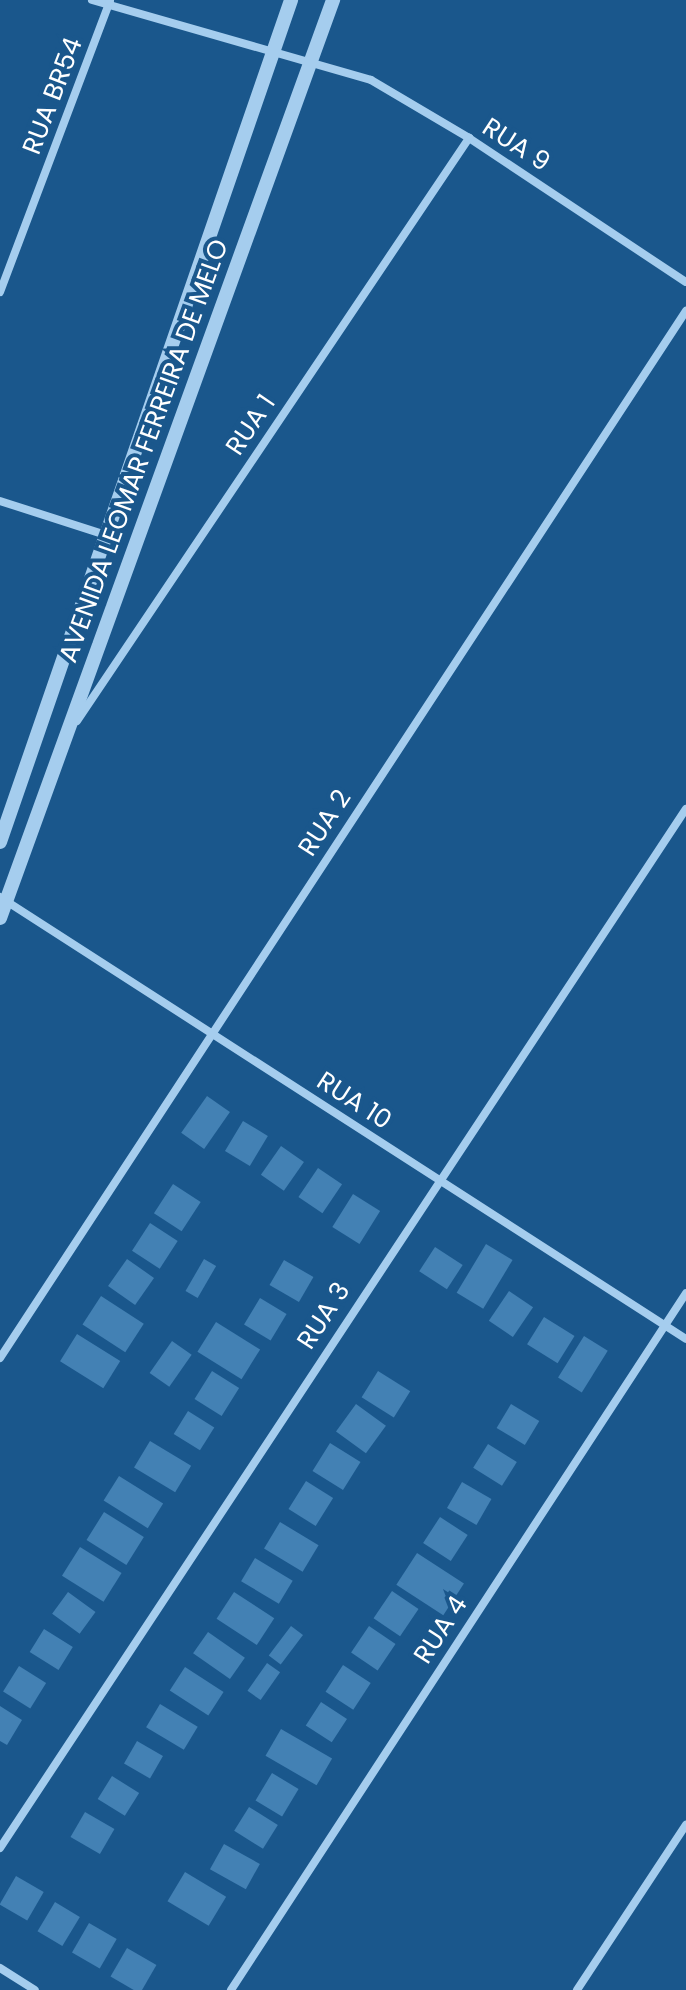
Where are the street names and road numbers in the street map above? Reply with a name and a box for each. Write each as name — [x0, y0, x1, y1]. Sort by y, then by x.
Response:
street label: RUA BR54 — [17, 33, 89, 159]
street label: RUA 9 — [476, 112, 556, 178]
street label: AVENIDA LEOMAR FERREIRA DE MELO — [53, 235, 235, 667]
street label: RUA 1 — [220, 389, 282, 461]
street label: RUA 2 — [292, 784, 358, 862]
street label: RUA 10 — [311, 1065, 397, 1137]
street label: RUA 3 — [291, 1277, 357, 1355]
street label: RUA 4 — [408, 1590, 474, 1670]

